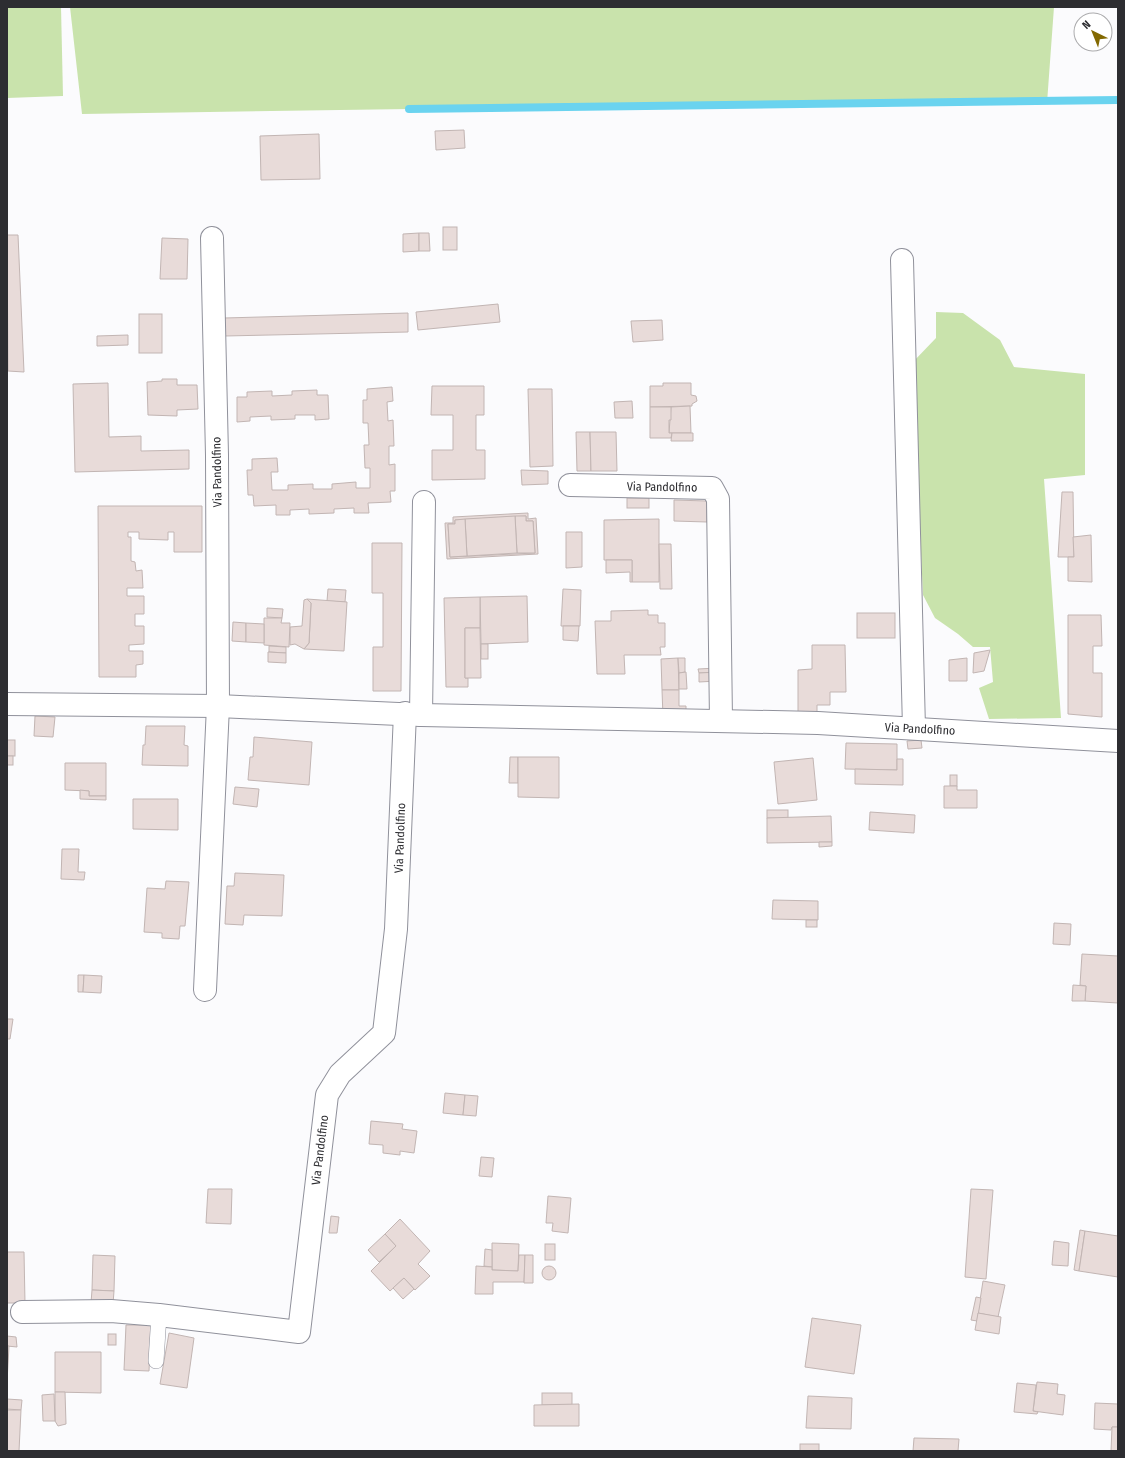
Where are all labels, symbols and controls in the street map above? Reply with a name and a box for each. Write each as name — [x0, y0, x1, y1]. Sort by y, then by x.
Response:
north arrow — [1073, 12, 1113, 52]
text: N — [1080, 18, 1093, 32]
street label: Via Pandolfino — [209, 437, 225, 507]
street label: Via Pandolfino — [627, 479, 697, 495]
street label: Via Pandolfino — [884, 720, 956, 738]
street label: Via Pandolfino — [392, 803, 408, 873]
street label: Via Pandolfino — [309, 1114, 331, 1186]

